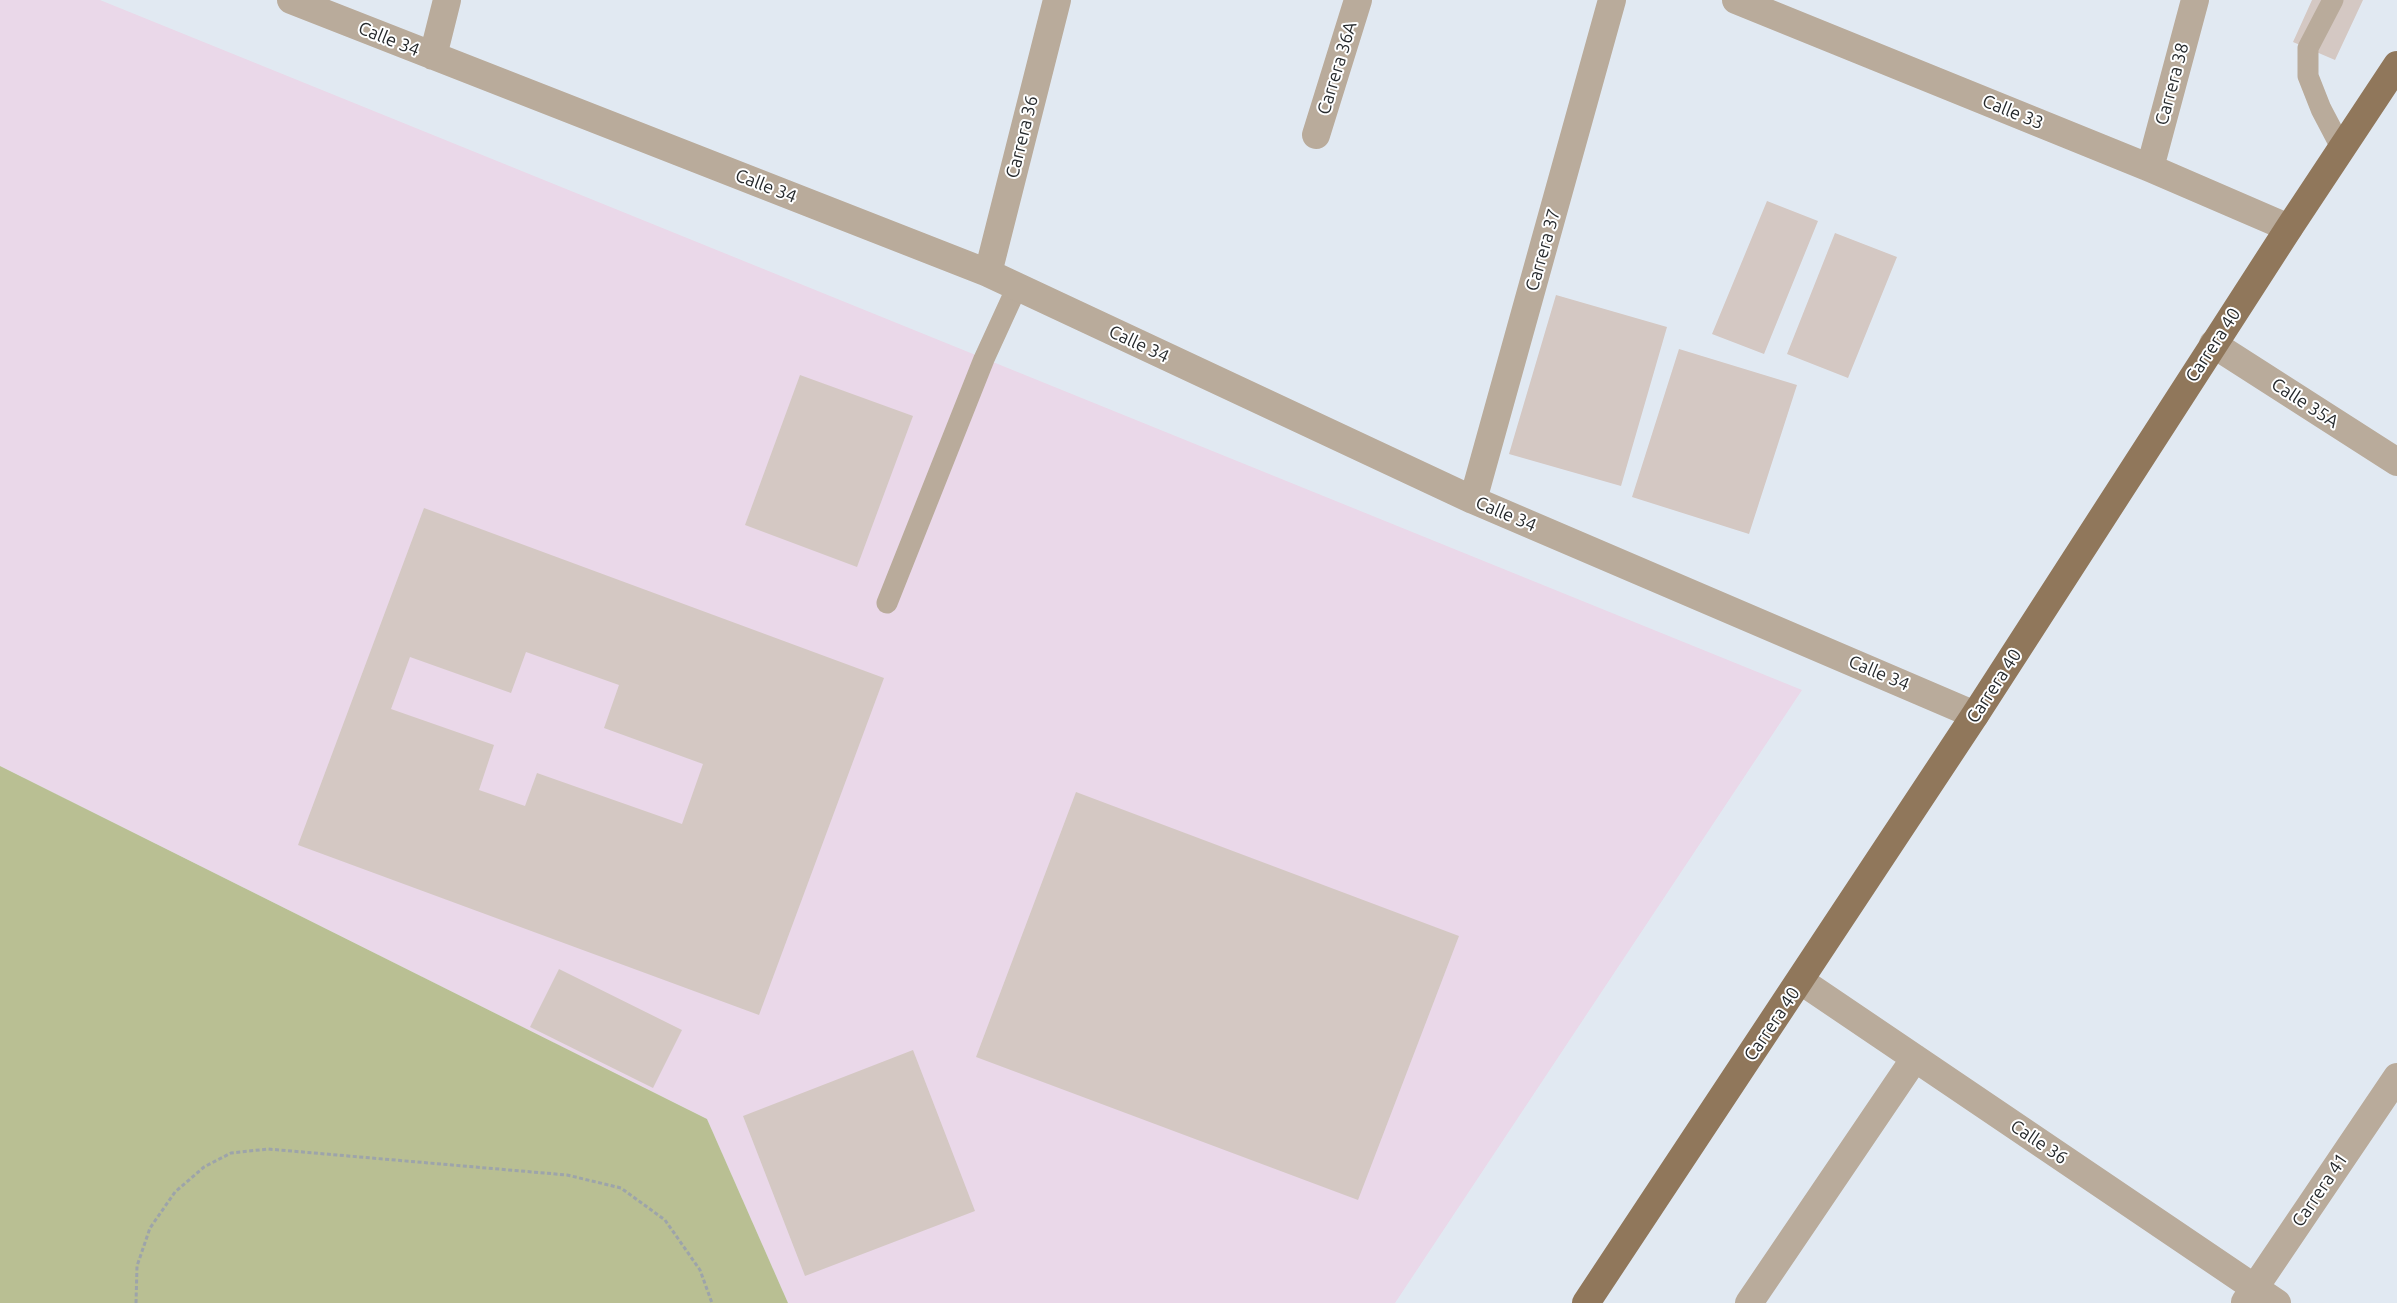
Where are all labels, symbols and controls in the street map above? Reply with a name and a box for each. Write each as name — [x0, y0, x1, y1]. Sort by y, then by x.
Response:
street label: Calle 34 — [355, 17, 423, 61]
street label: Carrera 36A — [1313, 19, 1361, 117]
street label: Carrera 38 — [2151, 40, 2193, 128]
street label: Calle 33 — [1979, 90, 2047, 134]
street label: Carrera 36 — [1001, 93, 1043, 181]
street label: Calle 34 — [732, 164, 800, 208]
street label: Carrera 37 — [1521, 206, 1565, 294]
street label: Carrera 40 — [2181, 304, 2245, 386]
street label: Calle 34 — [1105, 321, 1173, 367]
street label: Calle 35A — [2267, 373, 2343, 433]
street label: Calle 34 — [1472, 492, 1540, 536]
street label: Carrera 40 — [1962, 645, 2026, 727]
street label: Calle 34 — [1845, 651, 1913, 695]
street label: Carrera 40 — [1739, 983, 1805, 1065]
street label: Calle 36 — [2006, 1115, 2072, 1169]
street label: Carrera 41 — [2287, 1149, 2353, 1231]

